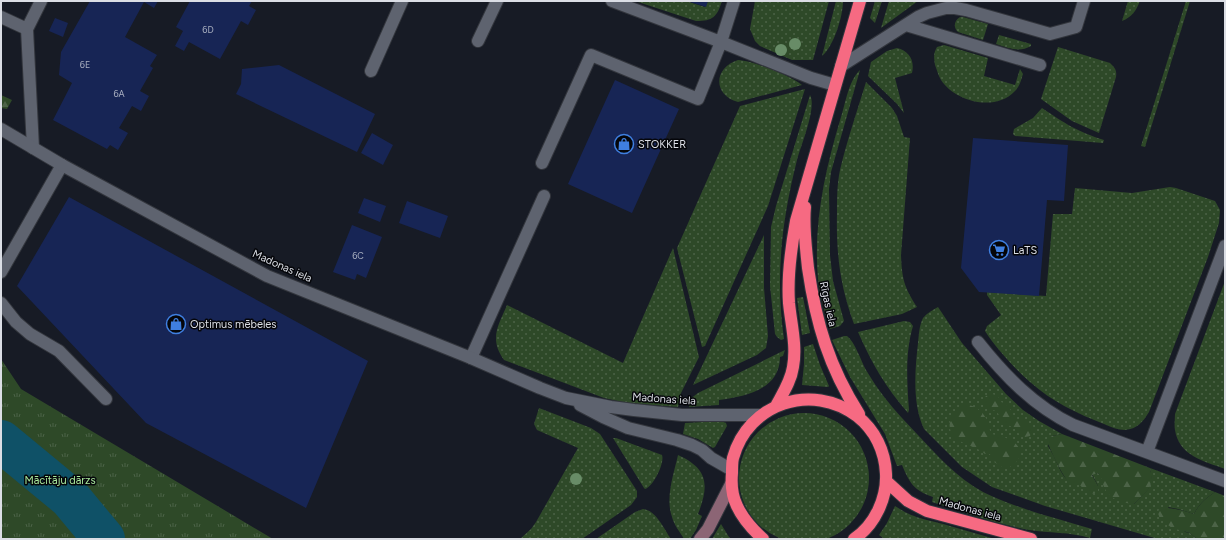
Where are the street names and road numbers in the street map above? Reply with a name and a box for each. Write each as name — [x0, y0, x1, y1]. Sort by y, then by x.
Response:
street label: Madonas iela — [250, 247, 314, 285]
street label: Rīgas iela — [817, 280, 839, 328]
street label: Madonas iela — [632, 390, 696, 408]
street label: Madonas iela — [937, 494, 1003, 524]

